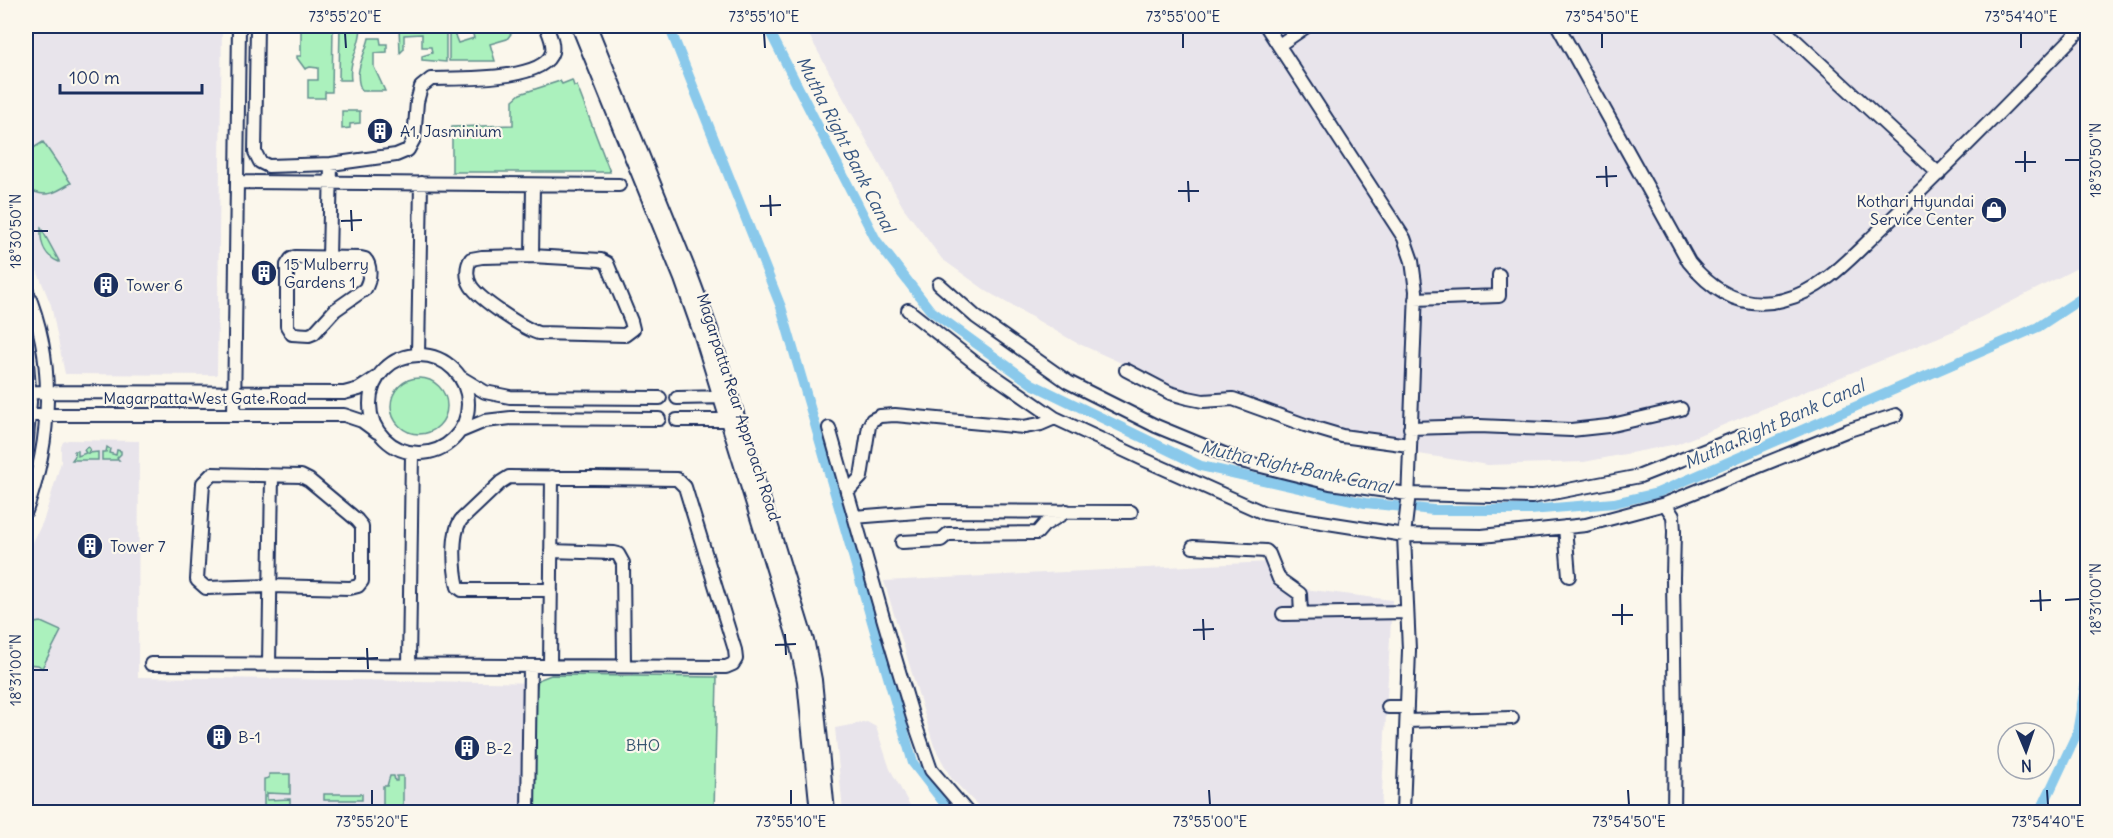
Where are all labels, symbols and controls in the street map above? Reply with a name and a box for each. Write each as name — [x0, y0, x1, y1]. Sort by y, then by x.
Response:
text: 73°55'20"E — [308, 7, 382, 26]
text: 73°55'10"E — [729, 7, 800, 26]
text: 73°55'00"E — [1146, 7, 1221, 26]
text: 73°54'50"E — [1565, 7, 1639, 26]
text: 73°54'40"E — [1984, 7, 2058, 26]
water label: Mutha Right Bank Canal — [792, 52, 902, 239]
scale bar — [60, 57, 202, 95]
text: 100 m — [69, 66, 120, 89]
building icon: A1, Jasminium — [365, 116, 395, 146]
place label: A1, Jasminium — [400, 121, 502, 141]
text: 18°30'50"N — [2086, 123, 2105, 197]
place label: Kothari Hyundai Service Center — [1856, 191, 1974, 229]
text: 18°30'50"N — [6, 194, 25, 268]
shop icon: Kothari Hyundai Service Center — [1979, 195, 2009, 225]
place label: 15 Mulberry Gardens 1 — [284, 254, 369, 292]
building icon: 15 Mulberry Gardens 1 — [249, 258, 279, 288]
building icon: Tower 6 — [91, 270, 121, 300]
place label: Tower 6 — [126, 275, 183, 295]
street label: Magarpatta Rear Approach Road — [693, 291, 785, 523]
water label: Mutha Right Bank Canal — [1680, 373, 1870, 474]
street label: Magarpatta West Gate Road — [103, 388, 307, 408]
water label: Mutha Right Bank Canal — [1198, 436, 1397, 499]
building icon: Tower 7 — [75, 531, 105, 561]
place label: Tower 7 — [110, 536, 166, 556]
text: 18°31'00"N — [2086, 563, 2105, 635]
text: 18°31'00"N — [6, 634, 25, 706]
north arrow — [1996, 721, 2056, 781]
building icon: B-1 — [204, 722, 234, 752]
place label: B-1 — [238, 727, 261, 747]
building icon: B-2 — [452, 733, 482, 763]
park label: BHO — [626, 735, 660, 755]
place label: B-2 — [486, 738, 512, 758]
text: N — [2021, 756, 2032, 776]
text: 73°55'20"E — [335, 812, 409, 831]
text: 73°55'10"E — [756, 812, 827, 831]
text: 73°55'00"E — [1173, 812, 1248, 831]
text: 73°54'50"E — [1592, 812, 1666, 831]
text: 73°54'40"E — [2011, 812, 2085, 831]

